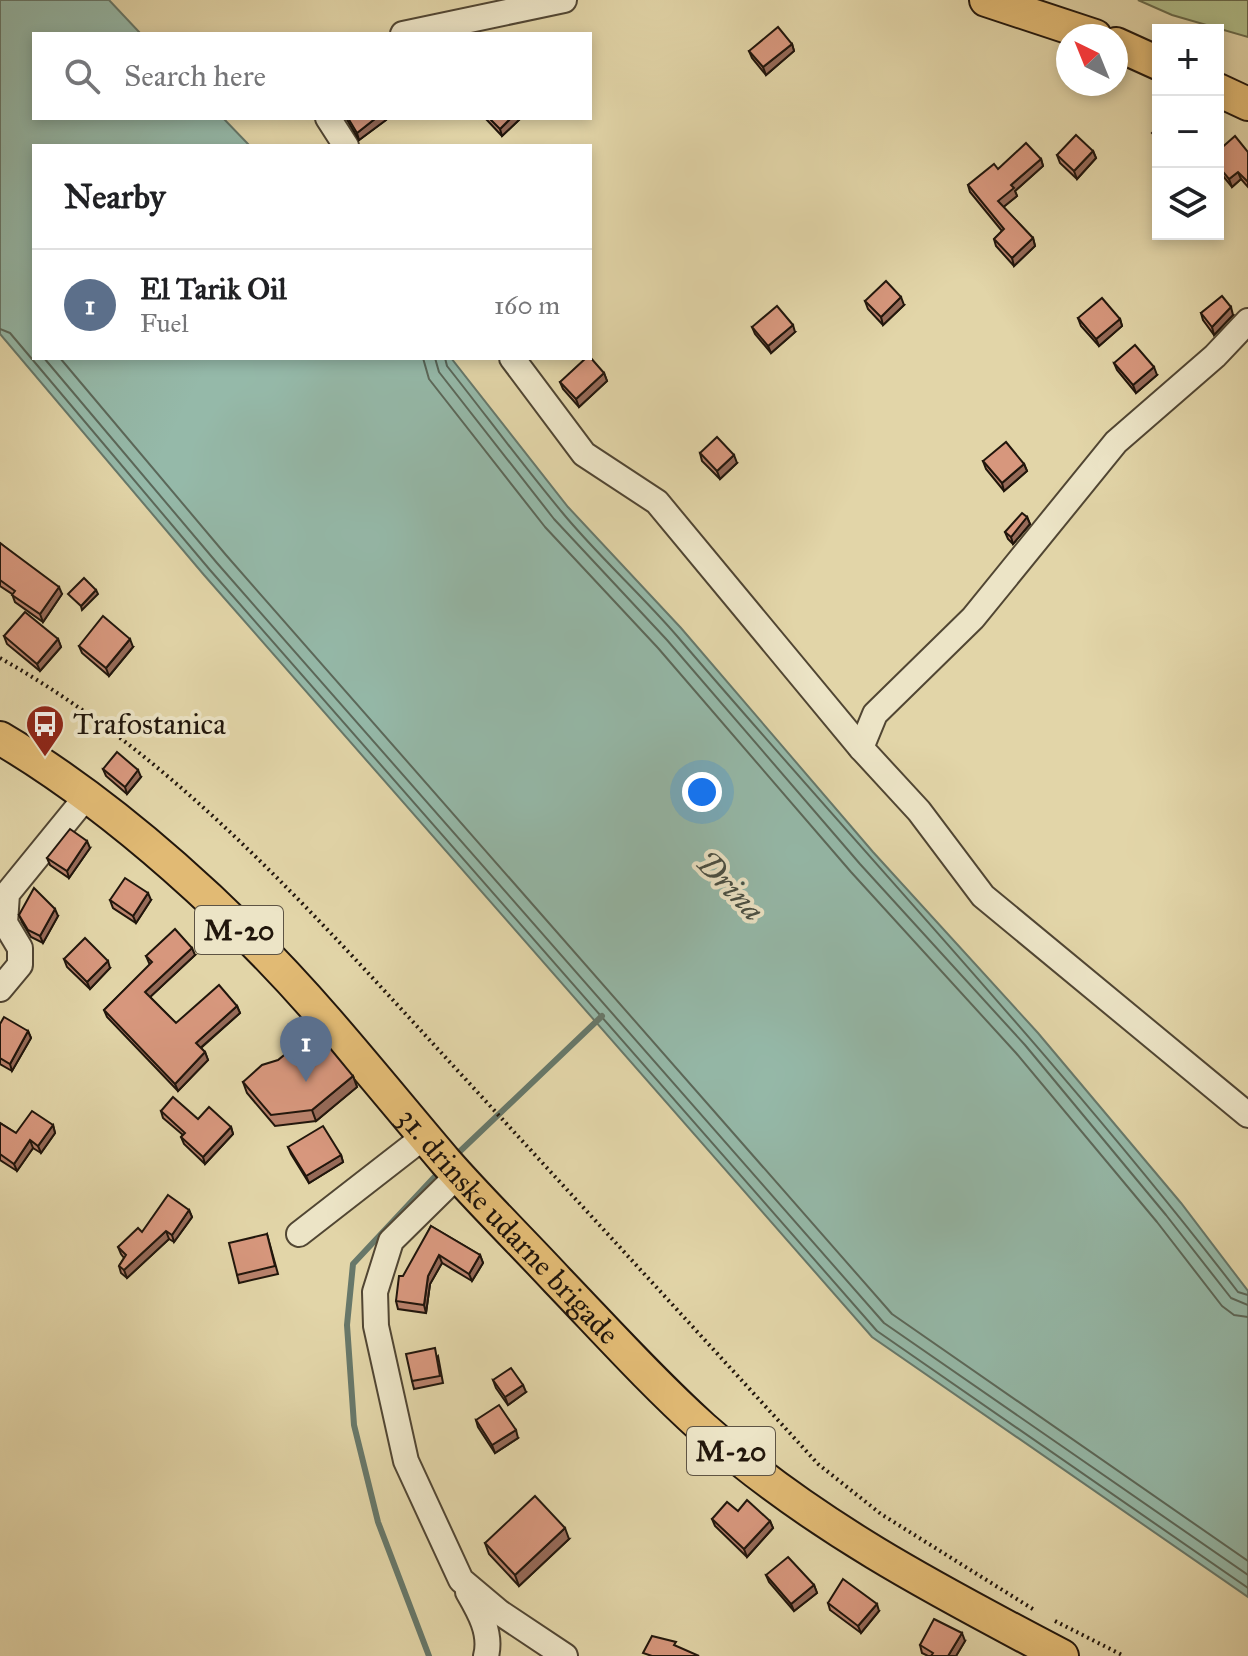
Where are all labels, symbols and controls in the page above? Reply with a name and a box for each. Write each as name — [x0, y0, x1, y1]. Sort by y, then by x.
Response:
north arrow — [1056, 24, 1128, 96]
map controls — [1152, 24, 1224, 240]
button: + — [1152, 24, 1224, 96]
search box — [32, 32, 592, 120]
icon: search — [60, 54, 104, 98]
text: Search here — [124, 58, 266, 94]
button: − — [1152, 96, 1224, 168]
button: layers — [1152, 168, 1224, 240]
text: Nearby — [64, 176, 166, 217]
text: El Tarik Oil — [140, 271, 287, 307]
text: 1 — [85, 289, 95, 321]
text: 160 m — [494, 289, 560, 321]
text: Fuel — [140, 307, 188, 339]
bus stop icon: Trafostanica — [24, 703, 66, 758]
place label: Trafostanica — [73, 706, 226, 742]
your location — [682, 772, 722, 812]
water label: Drina — [687, 843, 773, 929]
road number: M-20 — [195, 906, 283, 954]
pin: 1 — [280, 1016, 332, 1082]
street label: 31. drinske udarne brigade — [390, 1100, 627, 1352]
road number: M-20 — [687, 1427, 775, 1475]

